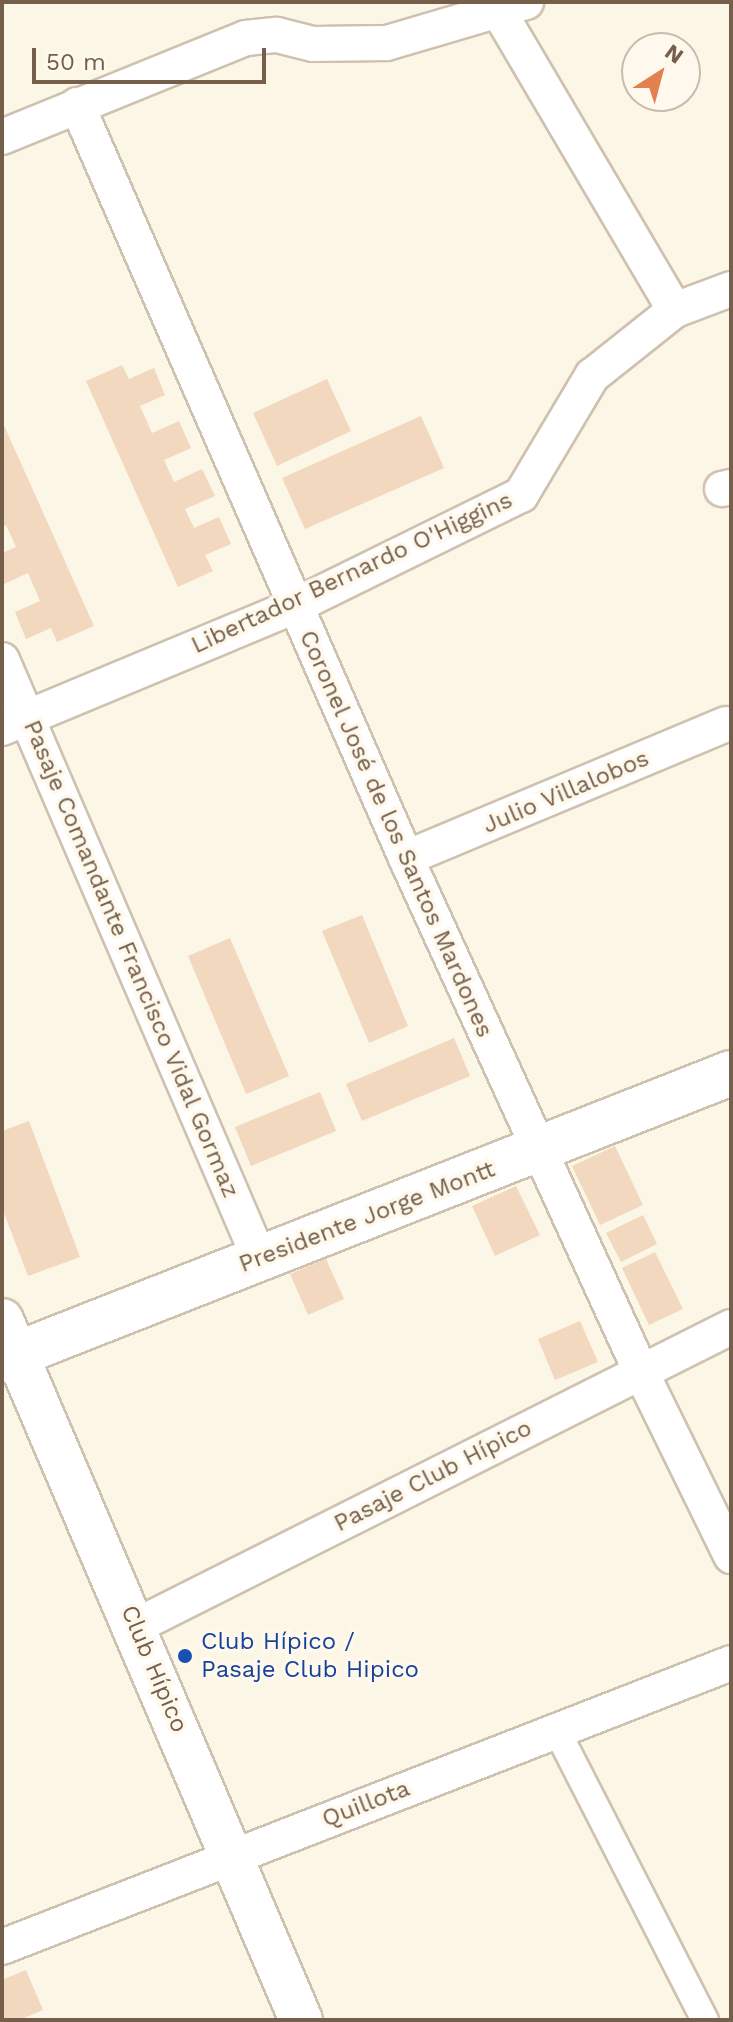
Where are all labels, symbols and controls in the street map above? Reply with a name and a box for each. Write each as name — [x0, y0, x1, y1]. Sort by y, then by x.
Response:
scale bar — [36, 32, 270, 82]
north arrow — [621, 32, 701, 112]
text: N — [660, 39, 688, 69]
text: 50 m — [46, 48, 106, 76]
street label: Libertador Bernardo O'Higgins — [187, 486, 517, 660]
street label: Coronel José de los Santos Mardones — [293, 625, 499, 1043]
street label: Pasaje Comandante Francisco Vidal Gormaz — [17, 715, 245, 1203]
street label: Julio Villalobos — [478, 744, 654, 840]
street label: Presidente Jorge Montt — [235, 1155, 499, 1279]
street label: Pasaje Club Hípico — [329, 1414, 537, 1538]
street label: Club Hípico — [114, 1601, 194, 1737]
place label: Club Hípico / Pasaje Club Hipico — [201, 1628, 419, 1684]
marker: Club Hípico / Pasaje Club Hipico — [176, 1647, 194, 1665]
street label: Quillota — [318, 1774, 414, 1834]

